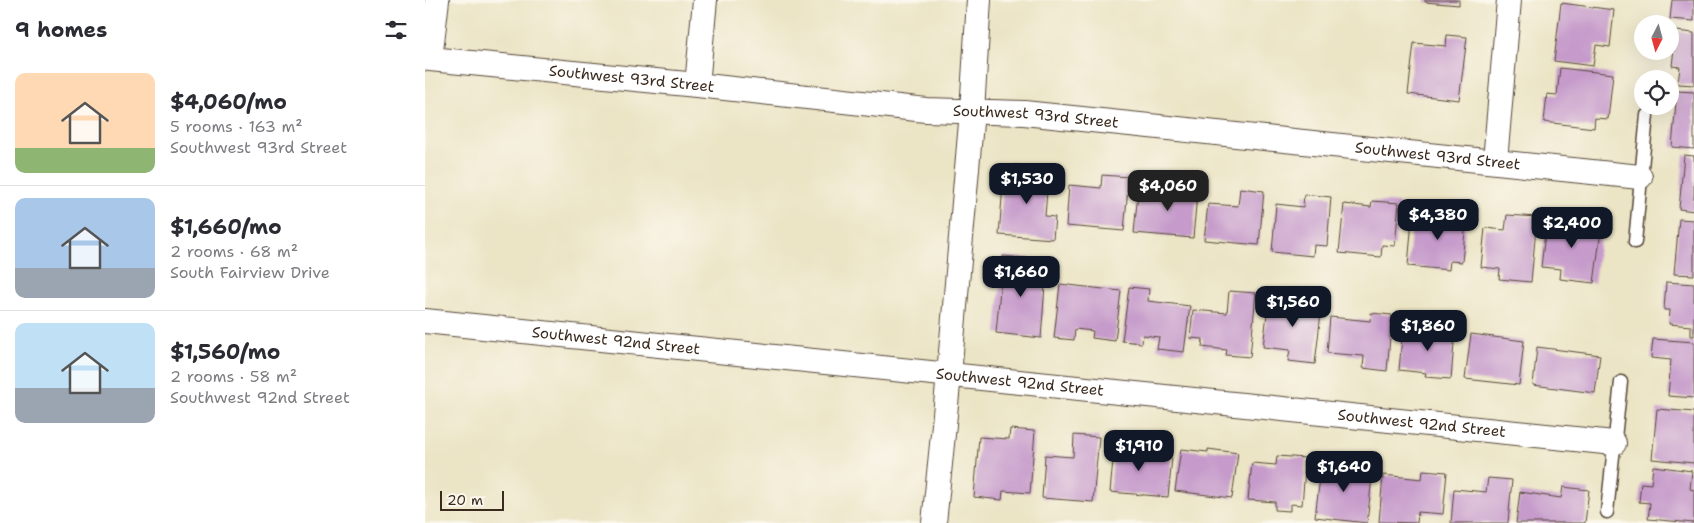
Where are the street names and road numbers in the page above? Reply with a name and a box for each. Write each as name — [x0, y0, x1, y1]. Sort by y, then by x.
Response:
street label: Southwest 93rd Street — [548, 61, 715, 97]
street label: Southwest 93rd Street — [952, 101, 1120, 133]
street label: Southwest 93rd Street — [1354, 137, 1521, 175]
street label: Southwest 92nd Street — [531, 322, 701, 359]
street label: Southwest 92nd Street — [935, 363, 1105, 401]
street label: Southwest 92nd Street — [1337, 405, 1507, 442]

